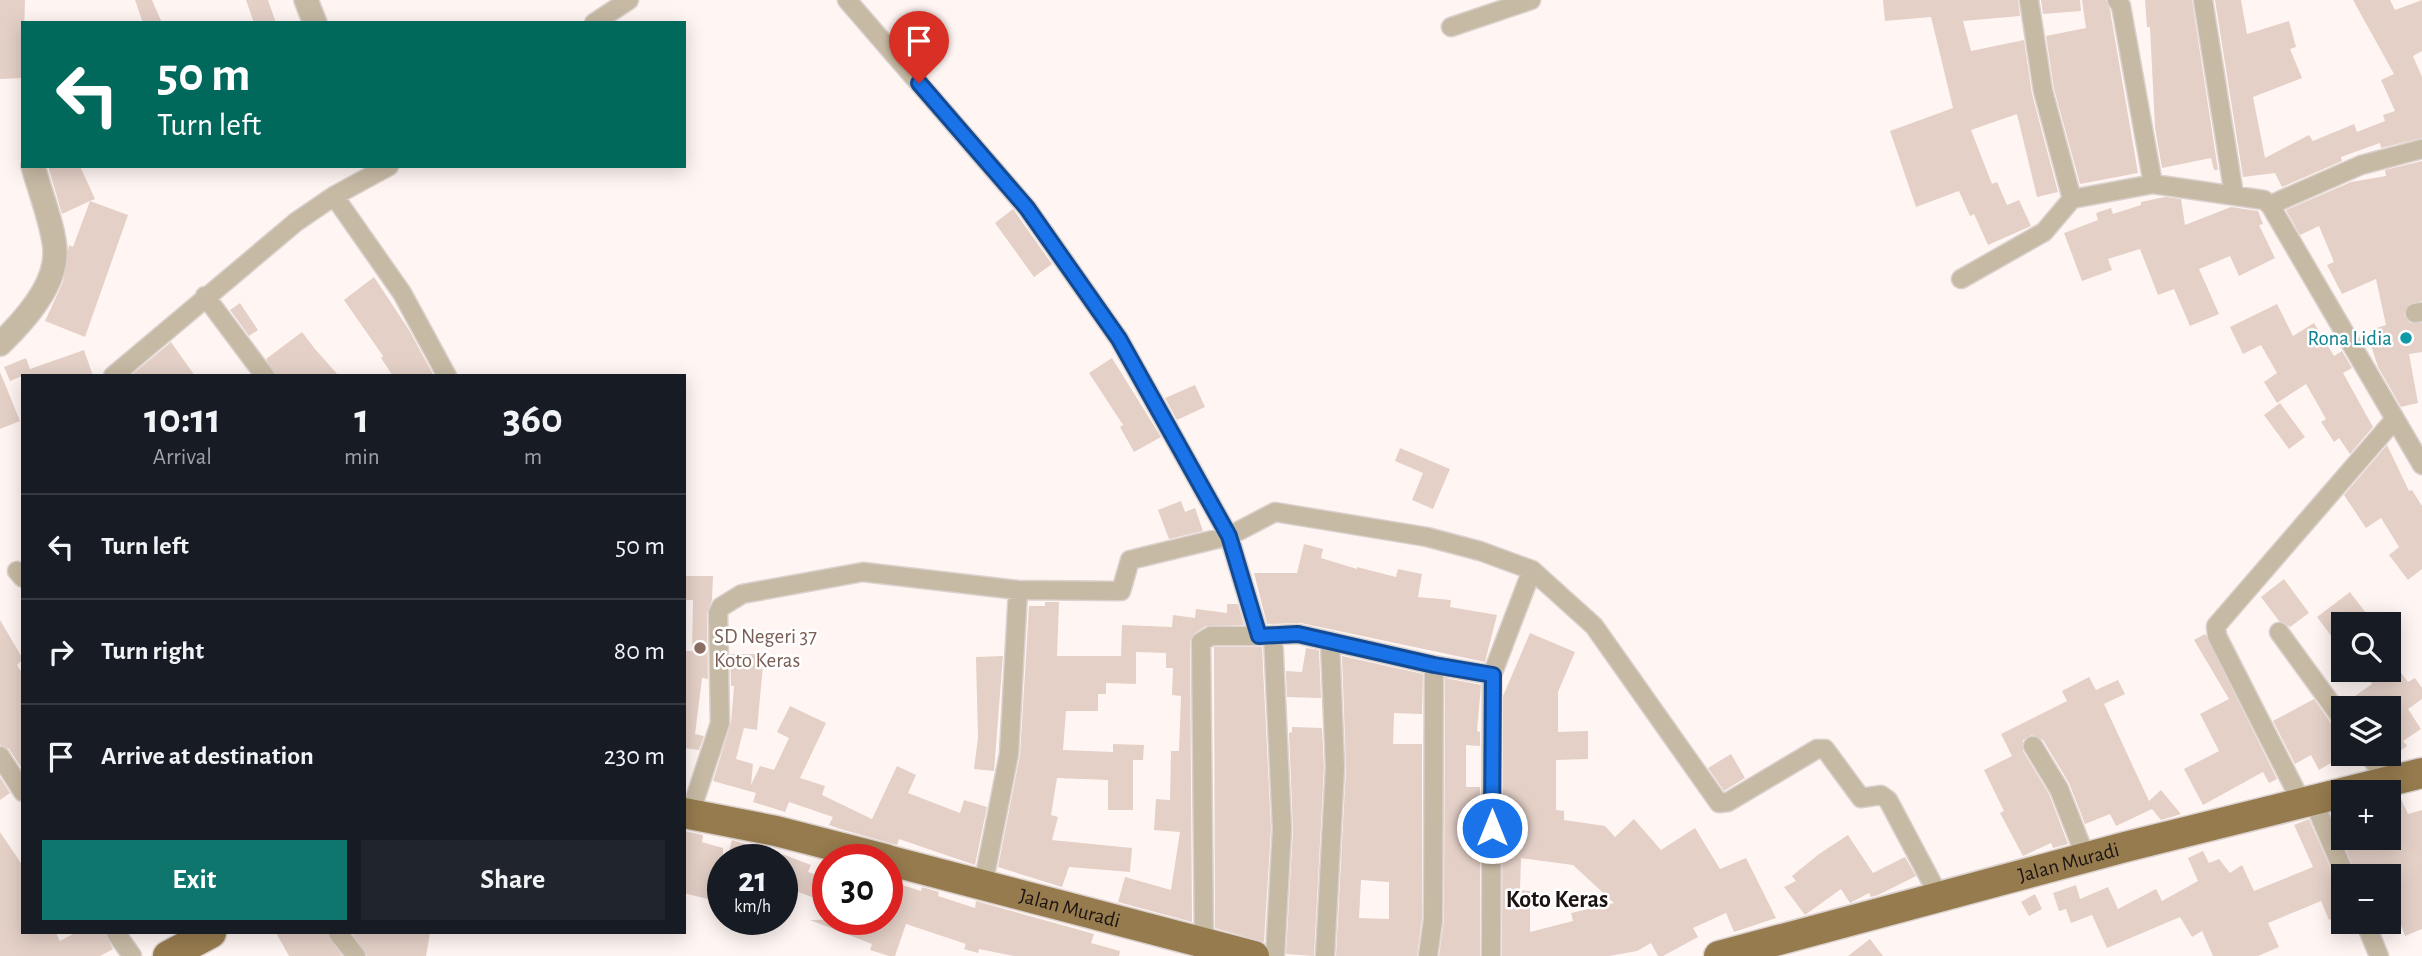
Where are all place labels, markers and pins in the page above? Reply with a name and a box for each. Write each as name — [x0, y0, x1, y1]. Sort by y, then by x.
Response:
pin — [889, 11, 949, 83]
place label: Rona Lidia — [2308, 328, 2392, 349]
marker: Rona Lidia — [2398, 330, 2414, 346]
place label: SD Negeri 37 Koto Keras — [714, 626, 817, 671]
marker: SD Negeri 37 Koto Keras — [692, 640, 708, 656]

